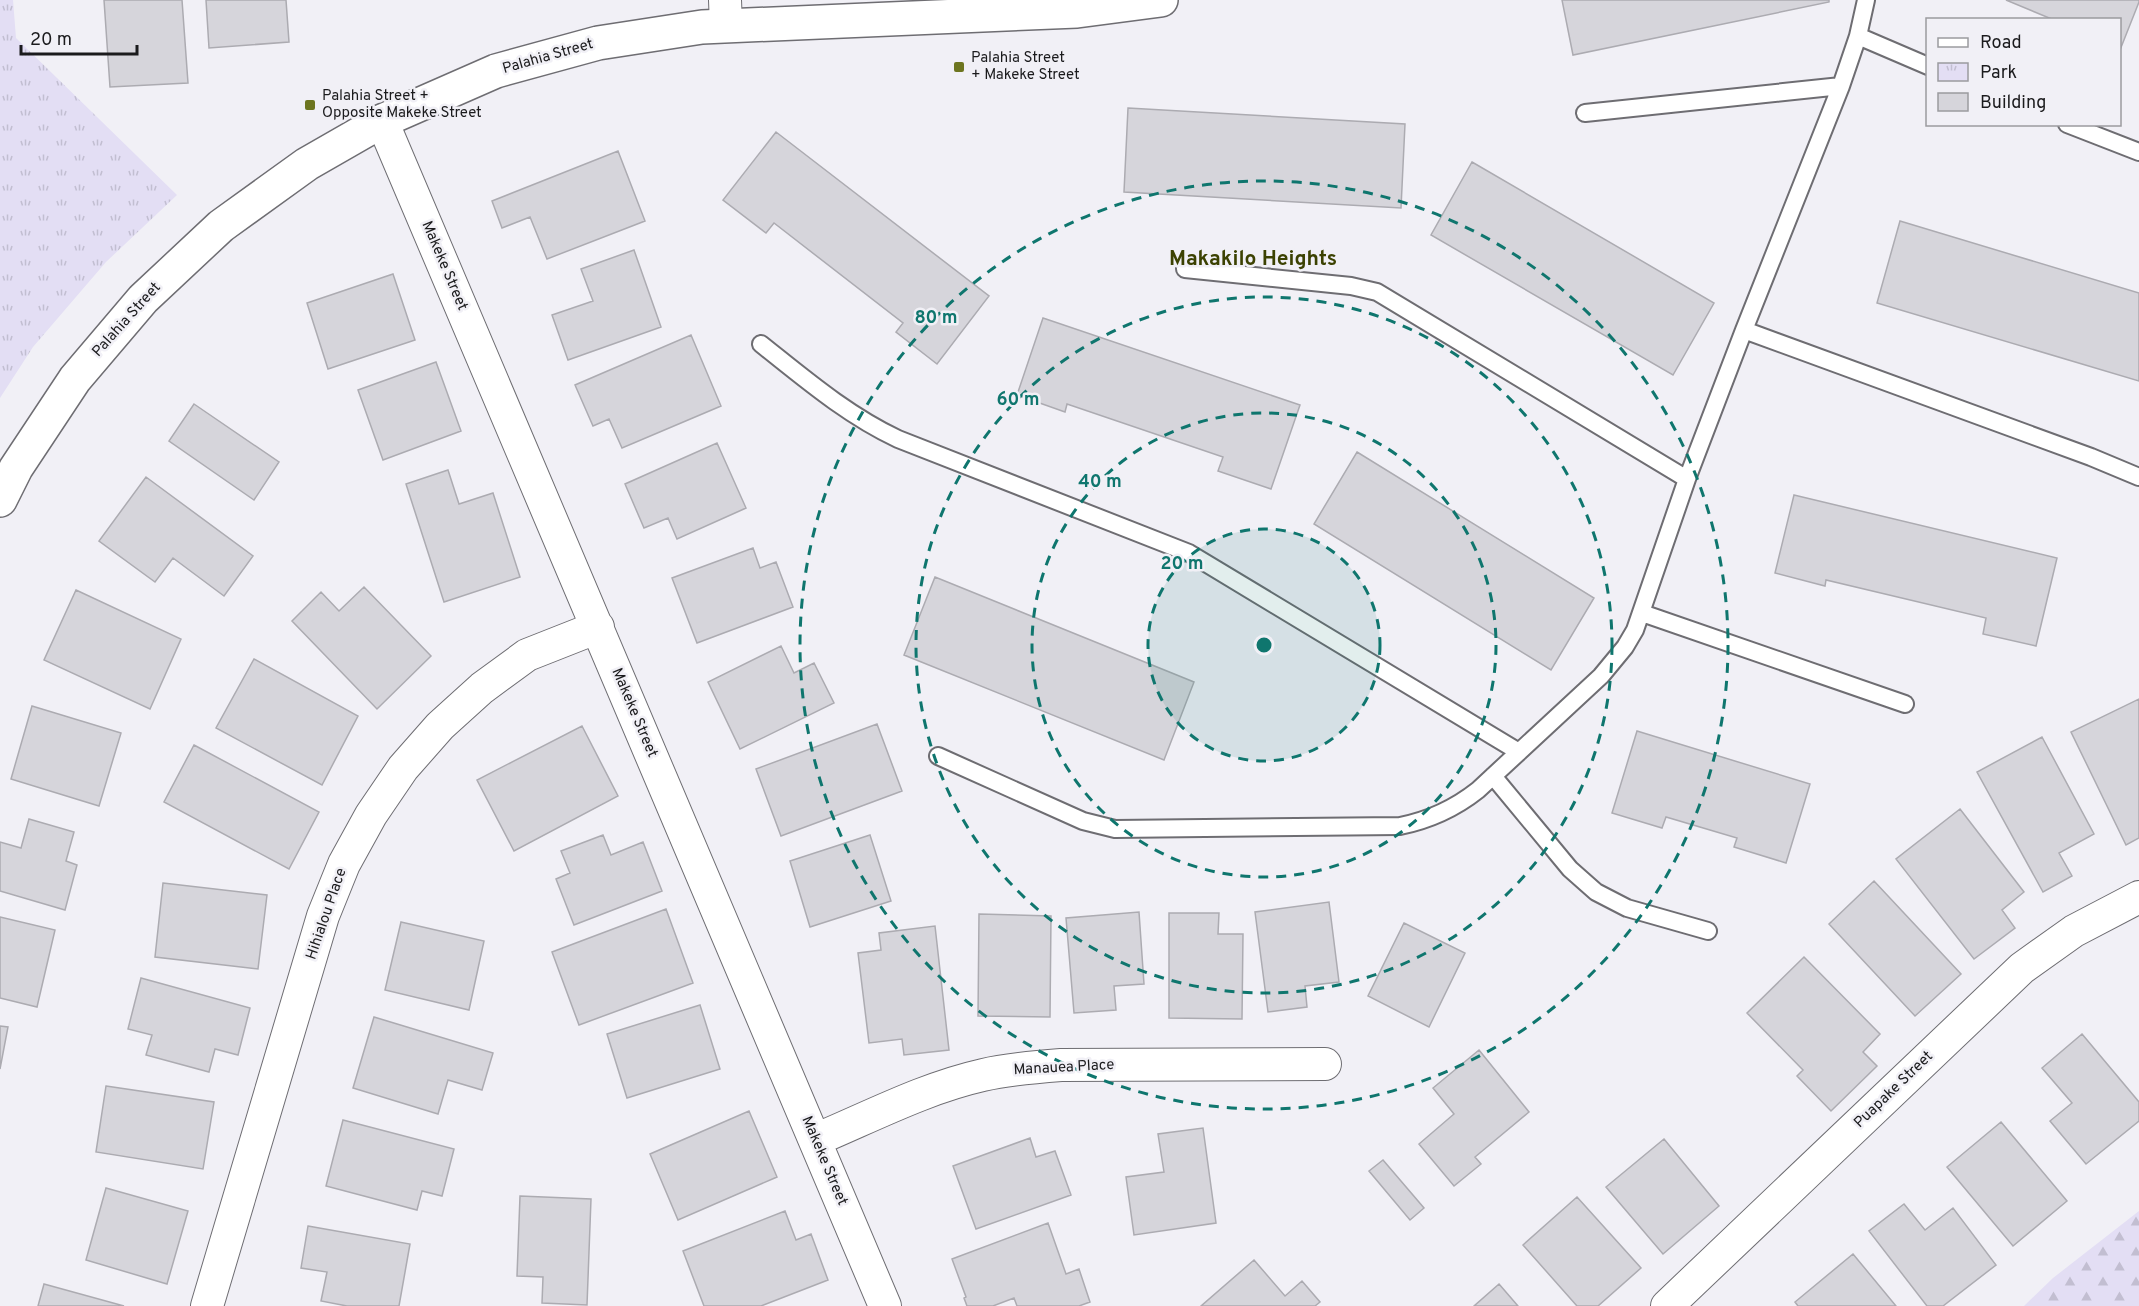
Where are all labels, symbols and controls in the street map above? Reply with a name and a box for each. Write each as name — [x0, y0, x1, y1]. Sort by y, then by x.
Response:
scale bar — [21, 18, 136, 56]
legend — [1926, 18, 2121, 126]
text: 20 m — [30, 29, 72, 52]
text: Road — [1980, 32, 2022, 55]
street label: Palahia Street — [500, 35, 596, 79]
place label: Palahia Street + Makeke Street — [971, 49, 1080, 85]
marker: Palahia Street + Makeke Street — [952, 60, 966, 74]
text: Park — [1980, 62, 2017, 85]
place label: Palahia Street + Opposite Makeke Street — [322, 87, 482, 123]
text: Building — [1980, 92, 2046, 115]
marker: Palahia Street + Opposite Makeke Street — [303, 98, 317, 112]
street label: Makeke Street — [417, 218, 471, 314]
district label: Makakilo Heights — [1169, 246, 1337, 273]
street label: Palahia Street — [89, 279, 165, 361]
text: 80 m — [914, 307, 958, 330]
text: 60 m — [996, 389, 1040, 412]
text: 40 m — [1078, 471, 1122, 494]
text: 20 m — [1160, 553, 1204, 576]
centre of rings — [1254, 635, 1274, 655]
street label: Makeke Street — [607, 665, 661, 761]
street label: Hihialou Place — [302, 866, 352, 962]
street label: Puapake Street — [1850, 1047, 1938, 1133]
street label: Manauea Place — [1013, 1056, 1115, 1080]
street label: Makeke Street — [797, 1113, 851, 1209]

